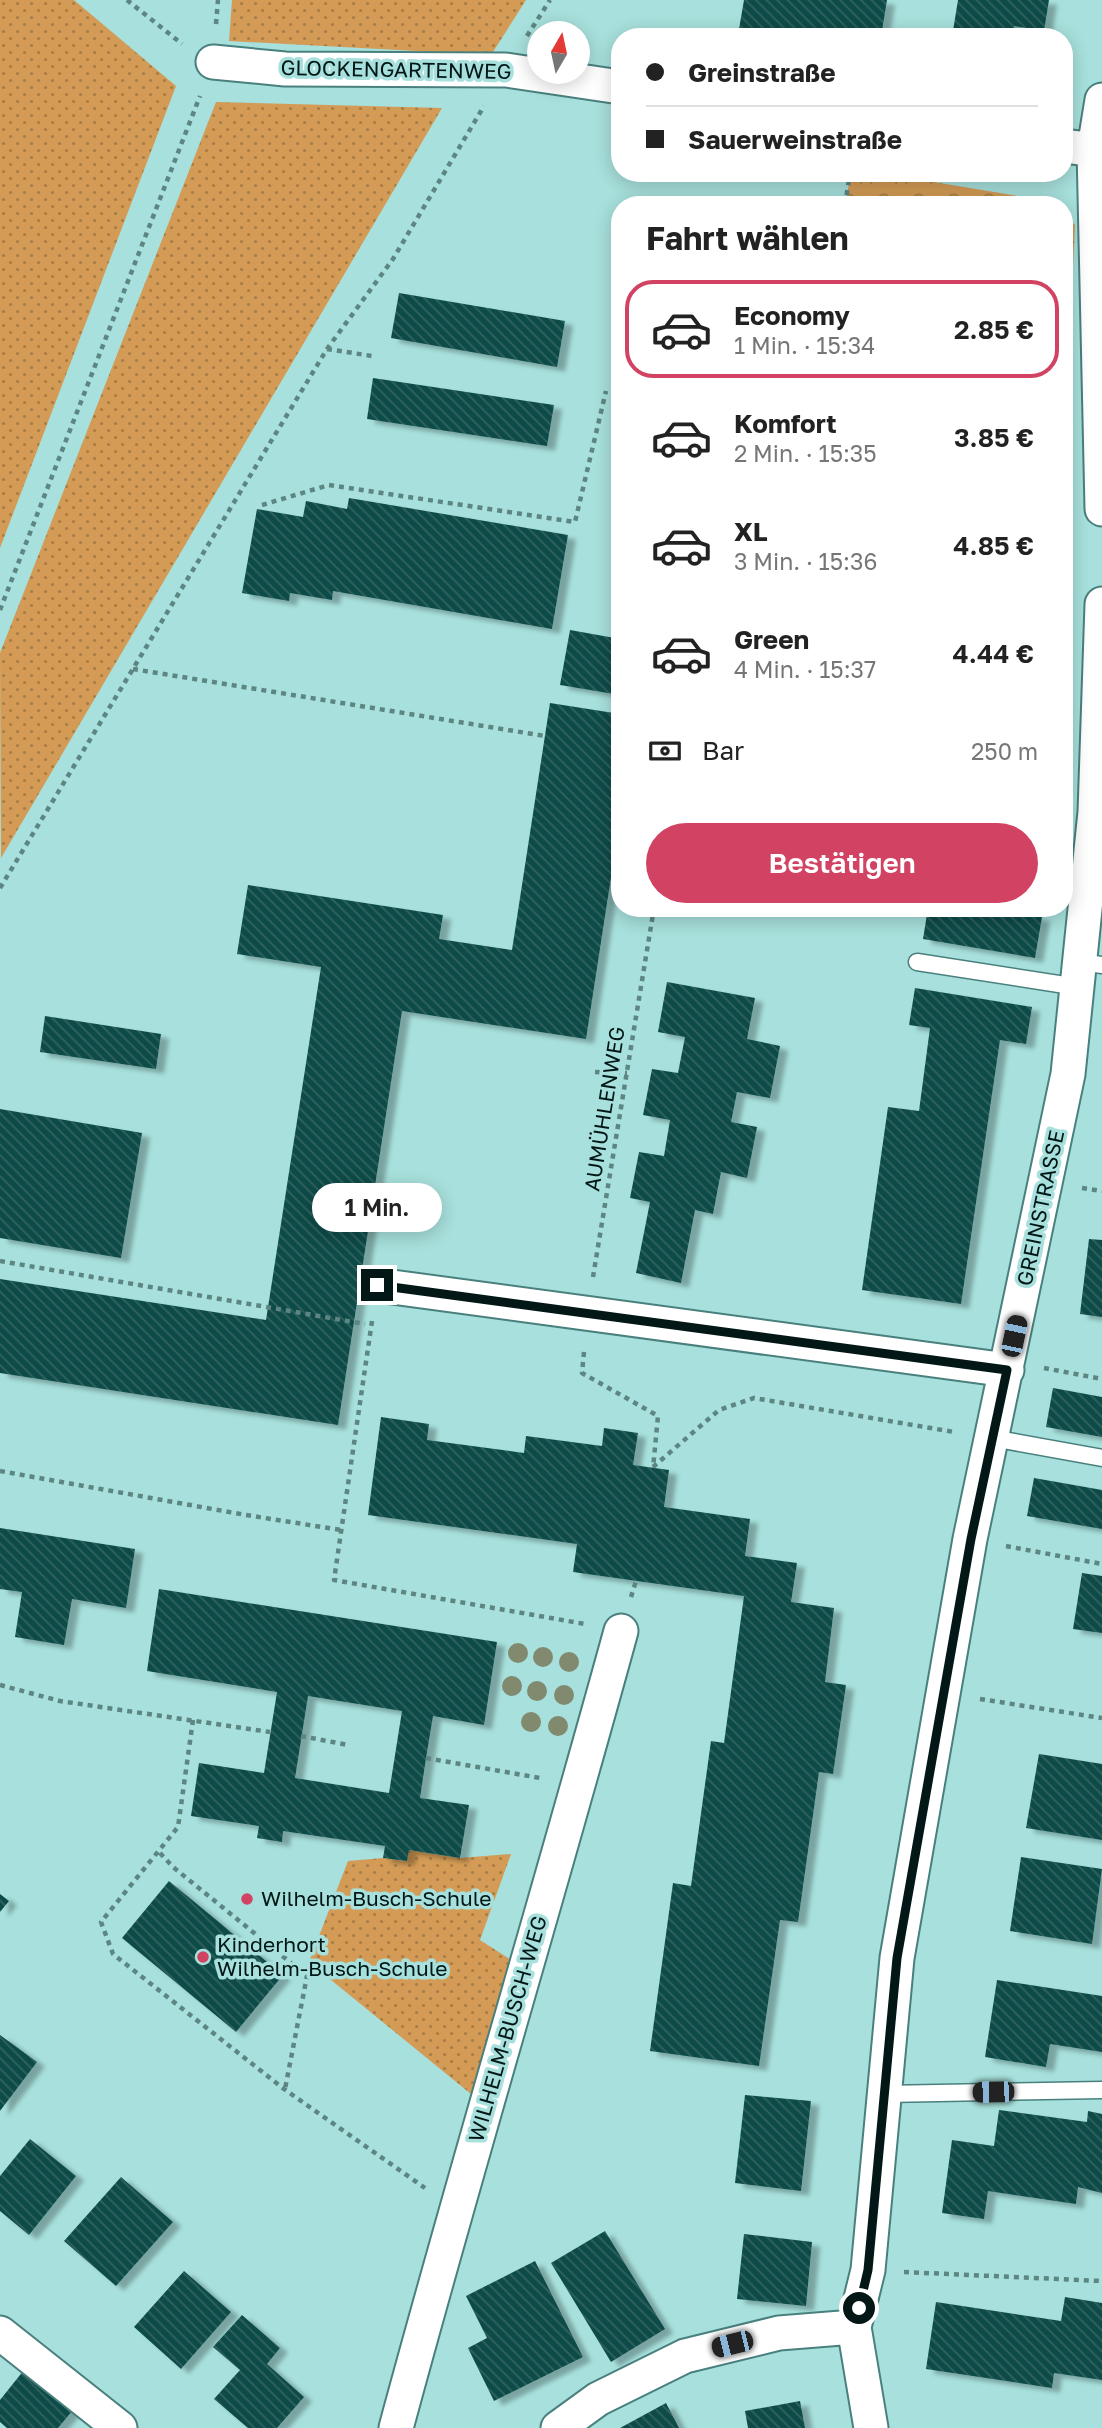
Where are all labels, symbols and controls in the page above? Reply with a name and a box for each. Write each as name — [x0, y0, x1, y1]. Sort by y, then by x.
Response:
north arrow — [527, 21, 590, 84]
map controls — [527, 21, 590, 84]
street label: GLOCKENGARTENWEG — [280, 54, 512, 84]
text: Greinstraße — [688, 57, 836, 88]
text: Sauerweinstraße — [688, 124, 902, 155]
text: Fahrt wählen — [646, 219, 849, 257]
icon: car — [650, 298, 713, 361]
text: Economy — [734, 300, 850, 331]
text: 2.85 € — [954, 314, 1034, 345]
text: 1 Min. · 15:34 — [734, 331, 875, 359]
icon: car — [650, 406, 713, 469]
text: Komfort — [734, 408, 837, 439]
text: 3.85 € — [954, 422, 1034, 453]
text: 2 Min. · 15:35 — [734, 439, 877, 467]
icon: car — [650, 514, 713, 577]
text: XL — [734, 516, 768, 547]
text: 4.85 € — [953, 530, 1034, 561]
text: 3 Min. · 15:36 — [734, 547, 877, 575]
icon: car — [650, 622, 713, 685]
text: Green — [734, 624, 809, 655]
text: 4.44 € — [953, 638, 1034, 669]
text: 4 Min. · 15:37 — [734, 655, 876, 683]
icon: cash — [646, 732, 684, 770]
text: Bar — [702, 735, 744, 766]
text: 250 m — [971, 737, 1038, 765]
button: Bestätigen — [646, 823, 1038, 903]
street label: AUMÜHLENWEG — [578, 1025, 630, 1193]
street label: GREINSTRASSE — [1011, 1128, 1069, 1288]
callout: 1 Min. — [312, 1184, 442, 1232]
text: 1 Min. — [345, 1193, 409, 1221]
route end — [361, 1269, 393, 1301]
car — [1000, 1313, 1029, 1359]
place label: Wilhelm-Busch-Schule — [261, 1885, 491, 1911]
marker: Wilhelm-Busch-Schule — [239, 1891, 255, 1907]
street label: WILHELM-BUSCH-WEG — [462, 1913, 552, 2145]
place label: Kinderhort Wilhelm-Busch-Schule — [217, 1931, 447, 1981]
marker: Kinderhort Wilhelm-Busch-Schule — [195, 1949, 211, 1965]
car — [972, 2081, 1015, 2103]
route start — [843, 2292, 875, 2324]
car — [710, 2329, 755, 2359]

